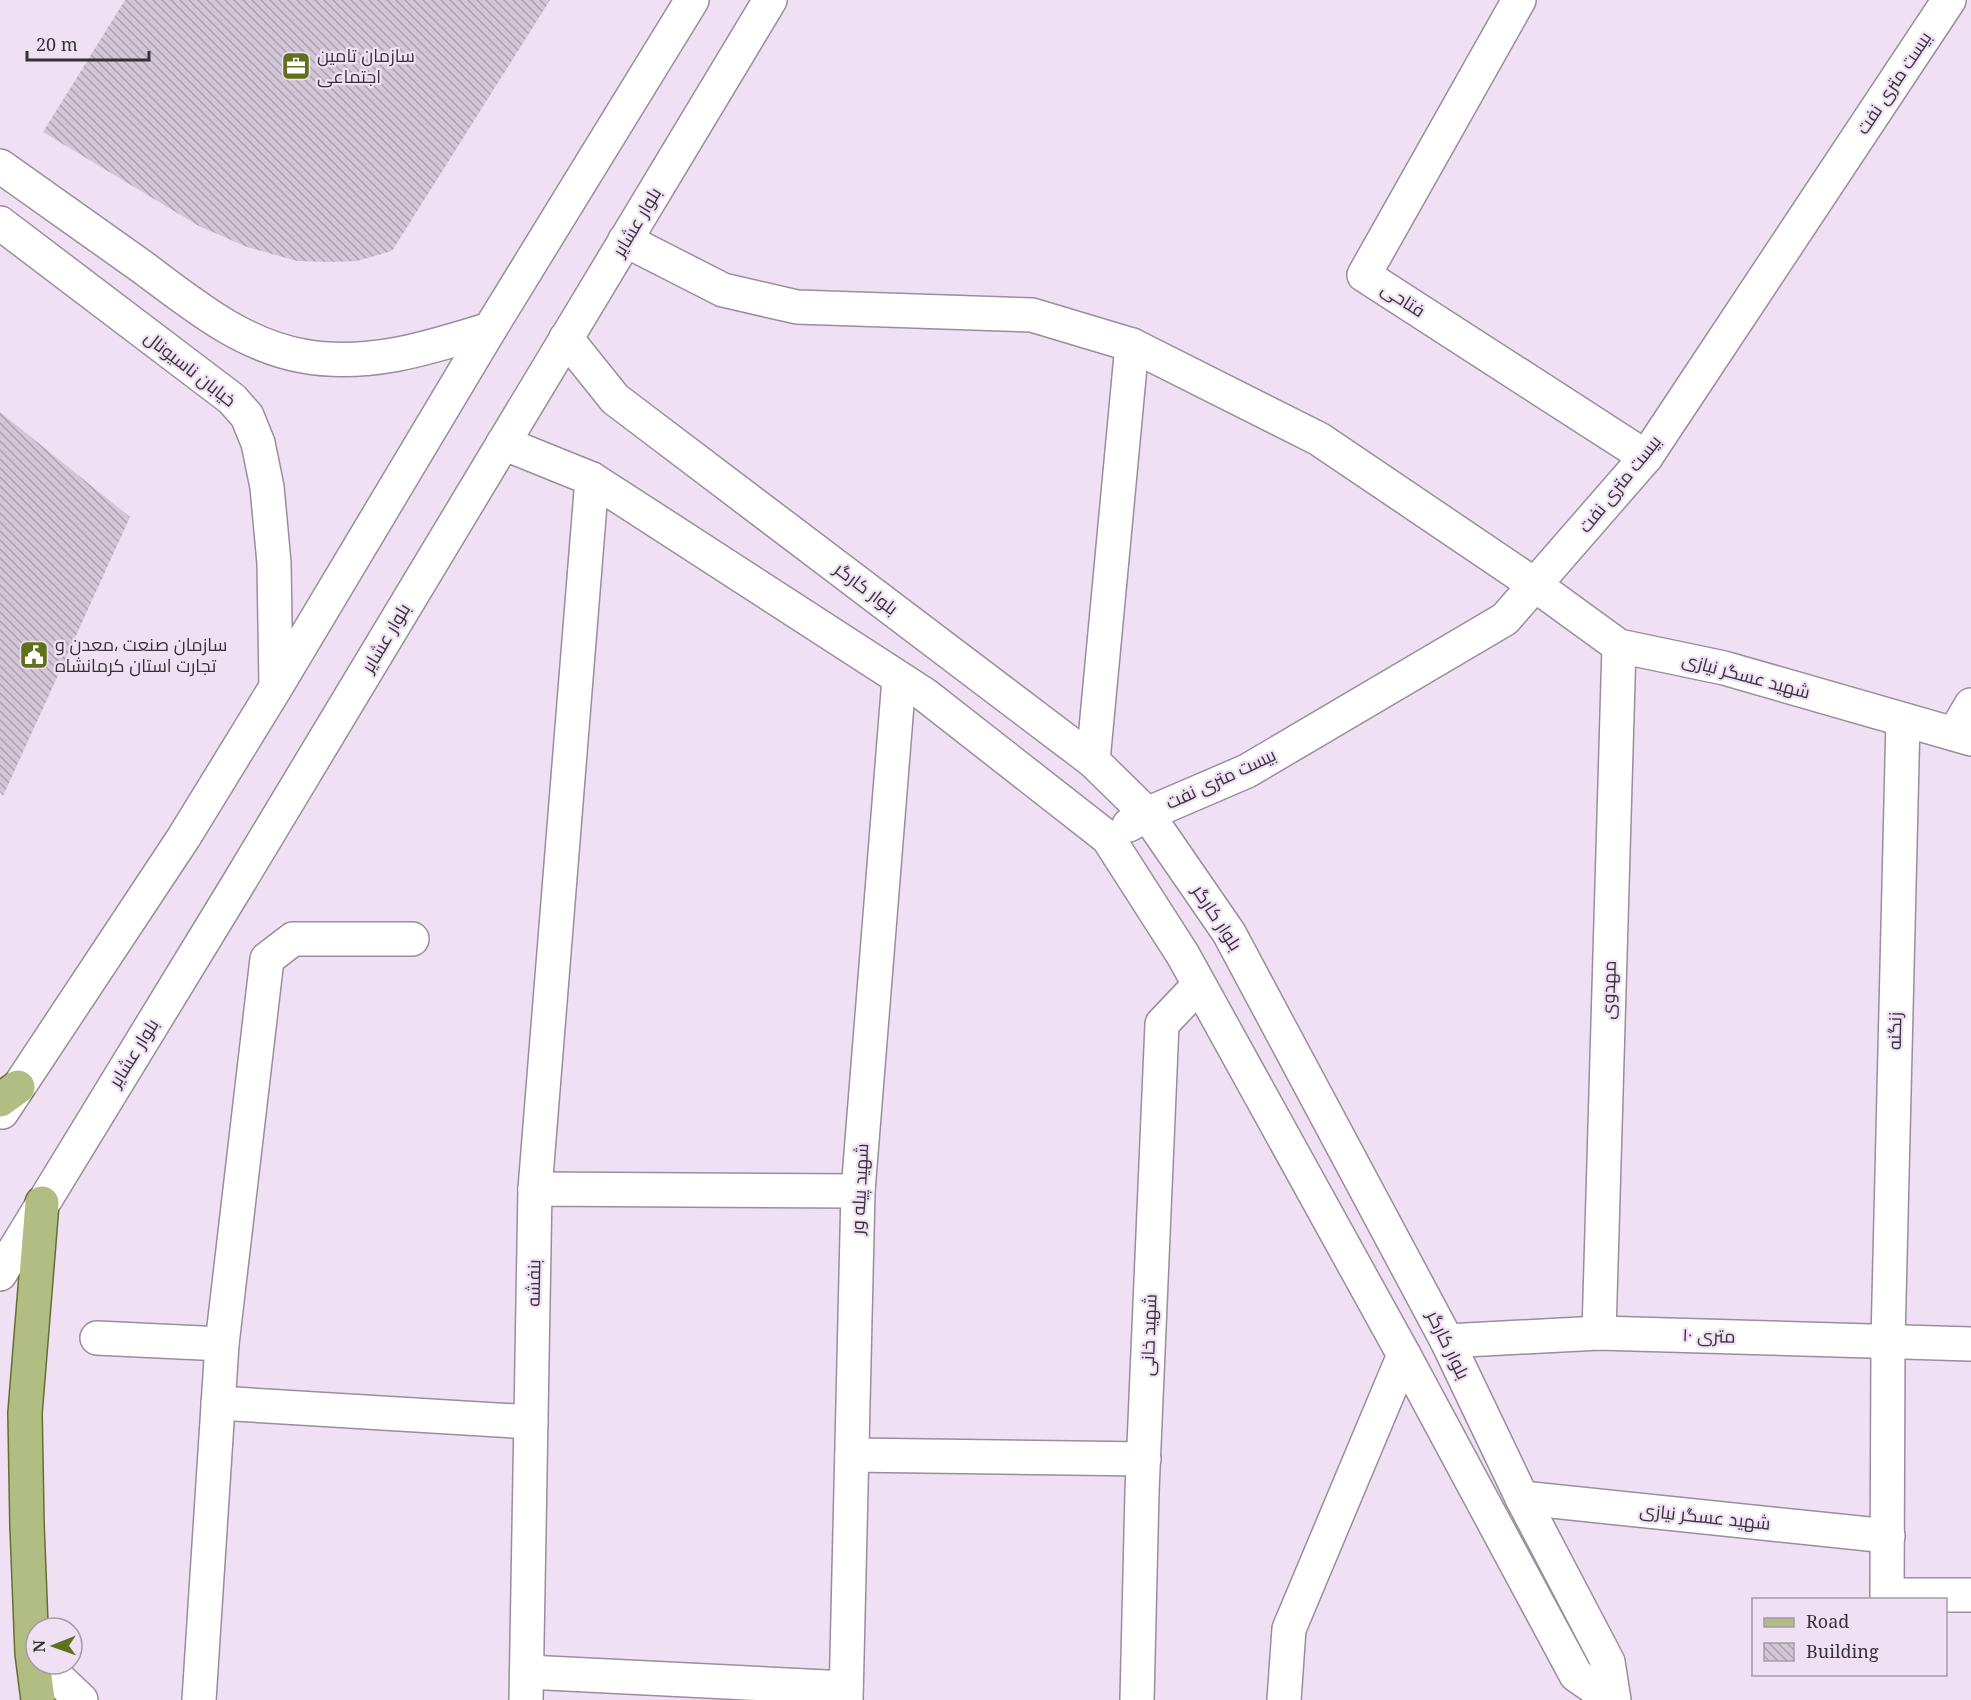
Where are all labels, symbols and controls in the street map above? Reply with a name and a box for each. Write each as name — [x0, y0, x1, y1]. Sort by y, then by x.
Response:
scale bar — [27, 24, 148, 62]
street label: بیست متری نفت — [1850, 26, 1936, 138]
text: 20 m — [36, 32, 78, 56]
place label: سازمان تامین اجتماعی — [317, 43, 415, 88]
office icon: سازمان تامین اجتماعی — [280, 50, 312, 82]
street label: بلوار عشایر — [606, 182, 666, 261]
street label: فتاحی — [1377, 276, 1430, 322]
street label: خیابان ناسیونال — [140, 325, 241, 412]
street label: بیست متری نفت — [1572, 430, 1666, 537]
street label: بلوار کارگر — [829, 556, 903, 620]
street label: بلوار عشایر — [355, 598, 415, 677]
place label: سازمان صنعت ،معدن و تجارت استان کرمانشاه — [55, 632, 227, 677]
public building icon: سازمان صنعت ،معدن و تجارت استان کرمانشاه — [18, 639, 50, 671]
street label: شهید عسگر نیازی — [1680, 646, 1813, 704]
street label: بیست متری نفت — [1162, 742, 1280, 814]
street label: بلوار کارگر — [1187, 879, 1248, 955]
street label: مهدوی — [1595, 960, 1621, 1020]
street label: زنگنه — [1882, 1012, 1906, 1050]
street label: بلوار عشایر — [102, 1014, 164, 1092]
street label: شهید پیله ور — [845, 1143, 874, 1236]
street label: بنفشه — [521, 1259, 545, 1307]
street label: شهید خانی — [1135, 1293, 1161, 1377]
street label: بلوار کارگر — [1421, 1305, 1476, 1383]
street label: ۱۰ متری — [1682, 1322, 1736, 1348]
street label: شهید عسگر نیازی — [1638, 1497, 1772, 1535]
legend — [1752, 1598, 1947, 1676]
text: Road — [1806, 1609, 1849, 1633]
north arrow — [24, 1616, 84, 1676]
text: N — [28, 1639, 50, 1653]
text: Building — [1806, 1639, 1879, 1663]

